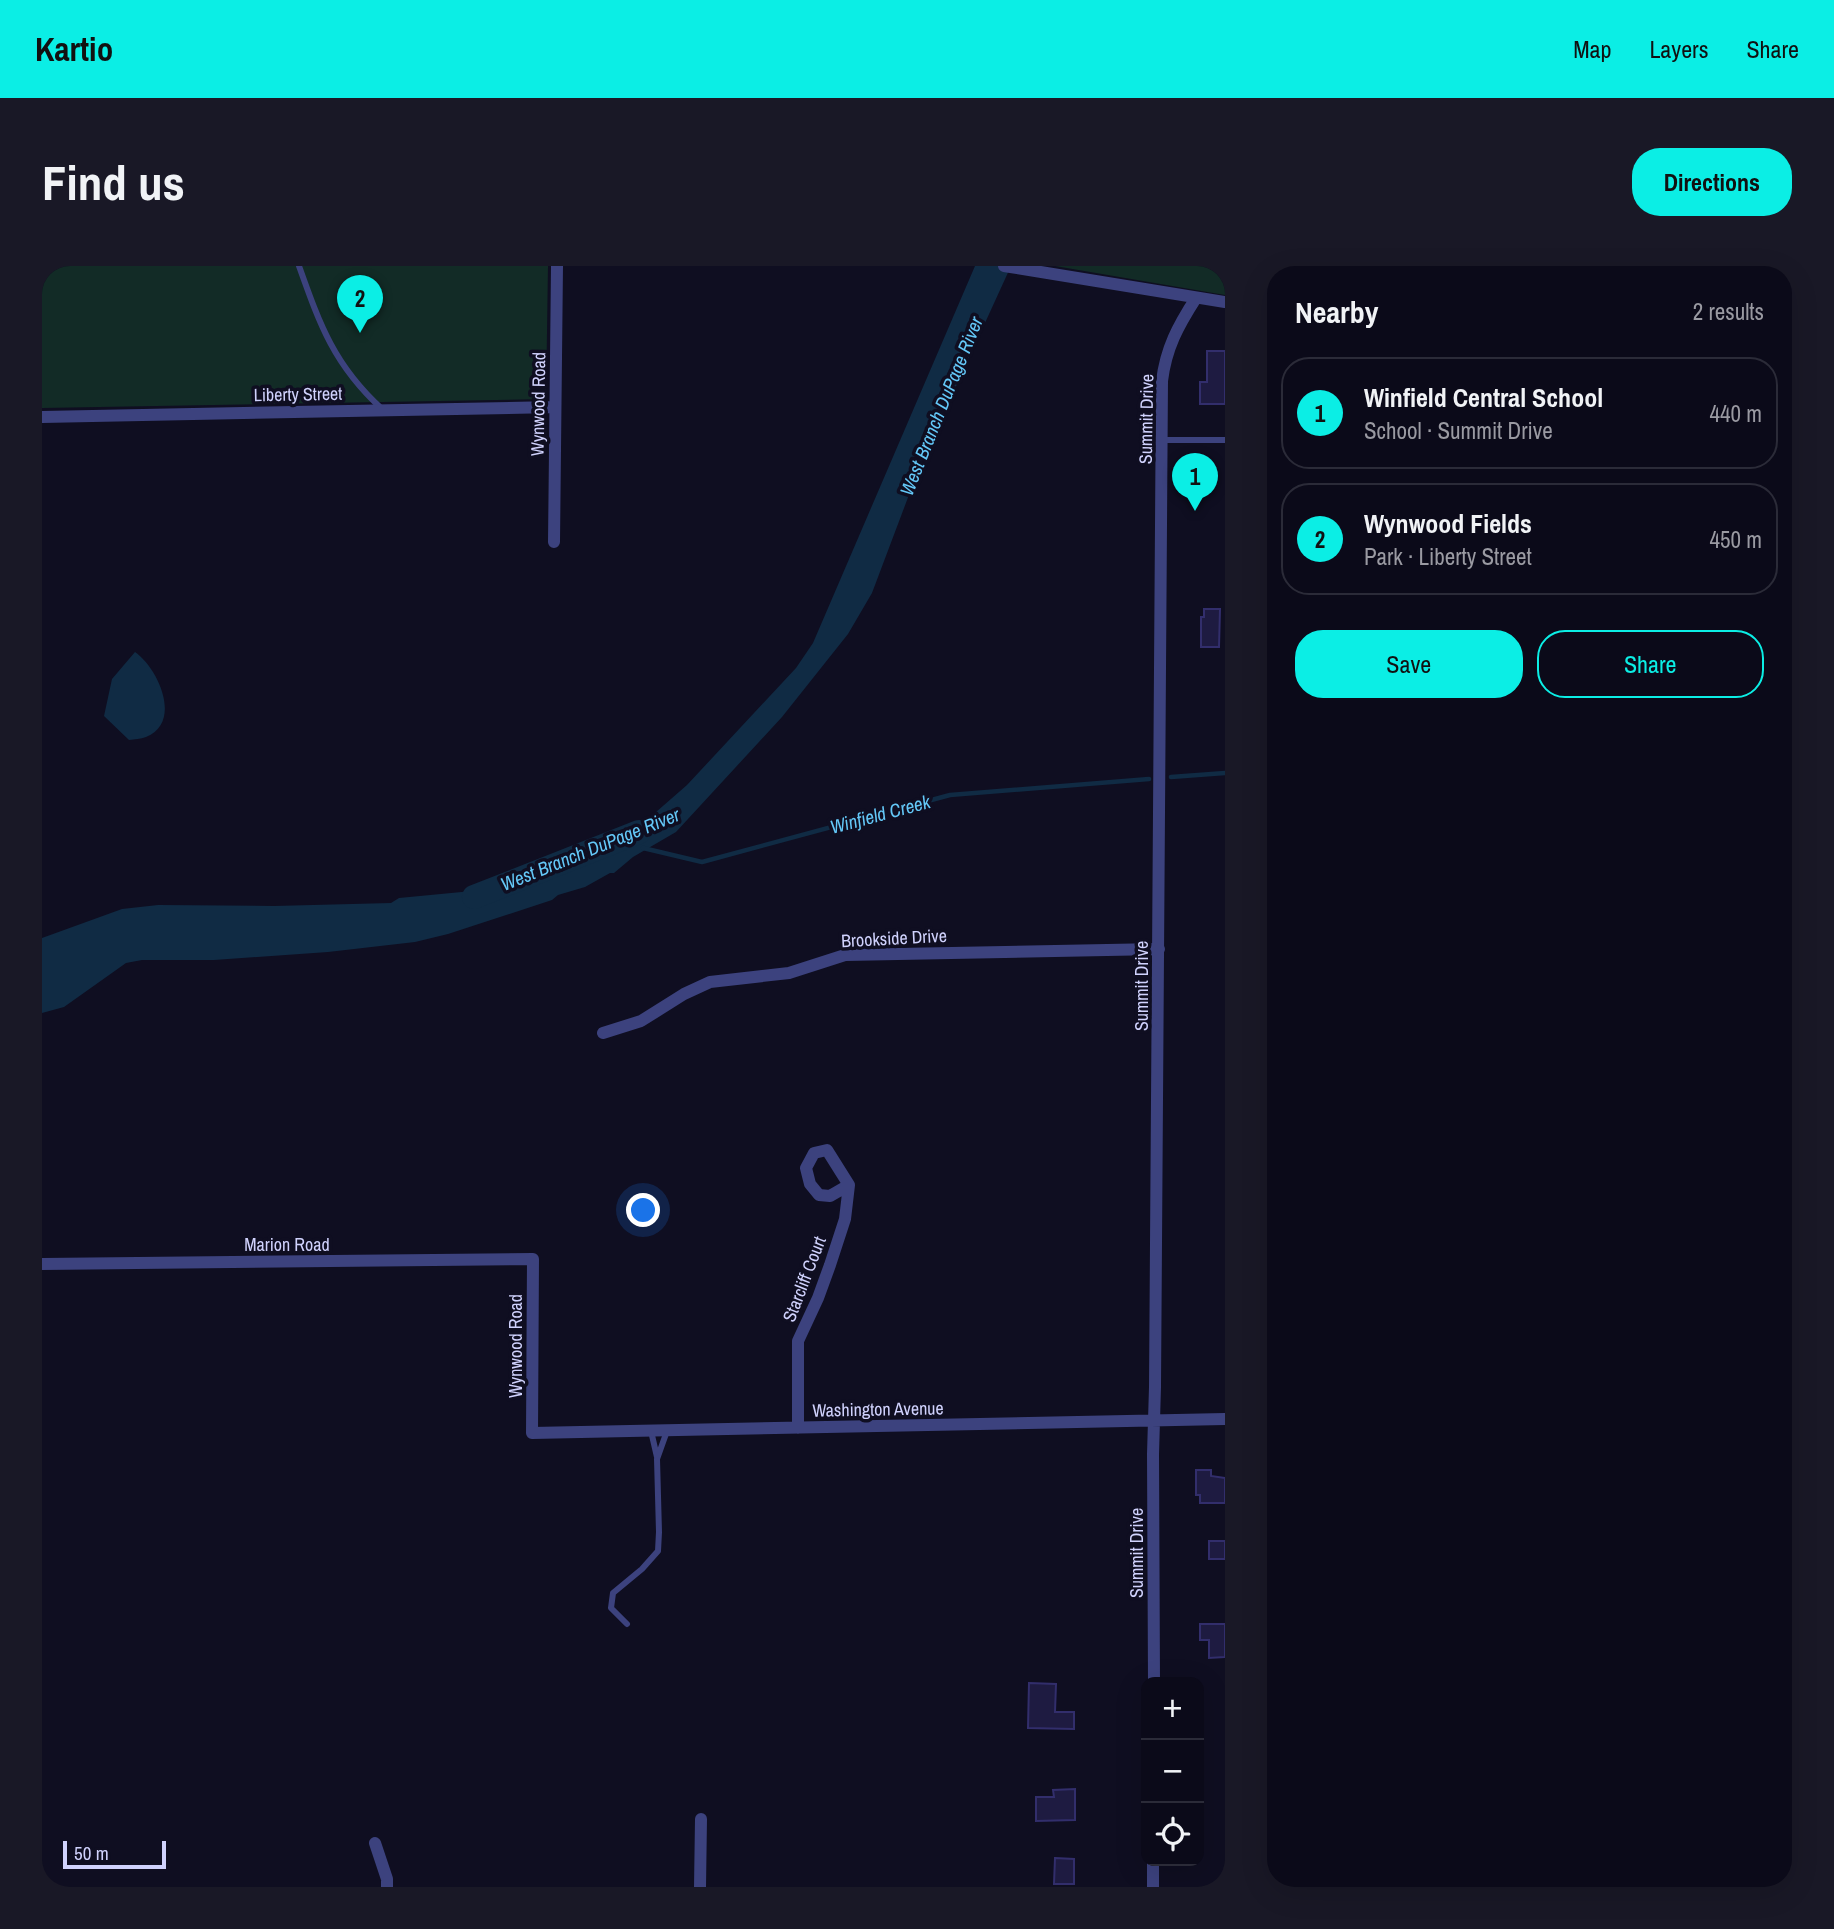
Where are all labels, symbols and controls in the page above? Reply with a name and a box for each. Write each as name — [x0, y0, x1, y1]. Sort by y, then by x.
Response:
text: Kartio — [35, 27, 113, 71]
text: Map — [1573, 33, 1611, 65]
text: Layers — [1649, 33, 1708, 65]
text: Share — [1746, 33, 1799, 65]
button: Directions — [1632, 148, 1792, 216]
text: Find us — [42, 149, 185, 215]
pin: 2 — [337, 275, 383, 333]
text: Nearby — [1295, 292, 1378, 332]
text: 2 results — [1693, 296, 1764, 327]
water label: West Branch DuPage River — [893, 312, 989, 499]
street label: Wynwood Road — [525, 352, 551, 456]
street label: Summit Drive — [1133, 374, 1159, 464]
text: Winfield Central School — [1364, 380, 1603, 415]
street label: Liberty Street — [253, 381, 343, 407]
text: 1 — [1315, 398, 1325, 429]
text: 440 m — [1710, 398, 1762, 429]
text: School · Summit Drive — [1364, 415, 1553, 446]
pin: 1 — [1172, 453, 1218, 511]
text: Wynwood Fields — [1364, 506, 1532, 541]
text: 2 — [1315, 524, 1325, 555]
text: 450 m — [1710, 524, 1762, 555]
text: Park · Liberty Street — [1364, 541, 1532, 572]
button: Save — [1295, 630, 1523, 698]
button: Share — [1537, 630, 1764, 698]
water label: Winfield Creek — [827, 788, 934, 840]
water label: West Branch DuPage River — [497, 801, 684, 897]
street label: Brookside Drive — [841, 923, 947, 953]
street label: Summit Drive — [1129, 941, 1154, 1031]
your location — [626, 1193, 660, 1227]
street label: Marion Road — [244, 1232, 330, 1257]
street label: Starcliff Court — [776, 1233, 832, 1325]
street label: Wynwood Road — [503, 1294, 528, 1398]
street label: Washington Avenue — [812, 1395, 944, 1423]
street label: Summit Drive — [1124, 1508, 1149, 1598]
map controls — [1141, 1677, 1204, 1866]
button: + — [1141, 1677, 1204, 1740]
button: − — [1141, 1740, 1204, 1803]
button: locate — [1141, 1803, 1204, 1866]
scale bar — [63, 1838, 166, 1870]
text: 50 m — [74, 1840, 109, 1866]

